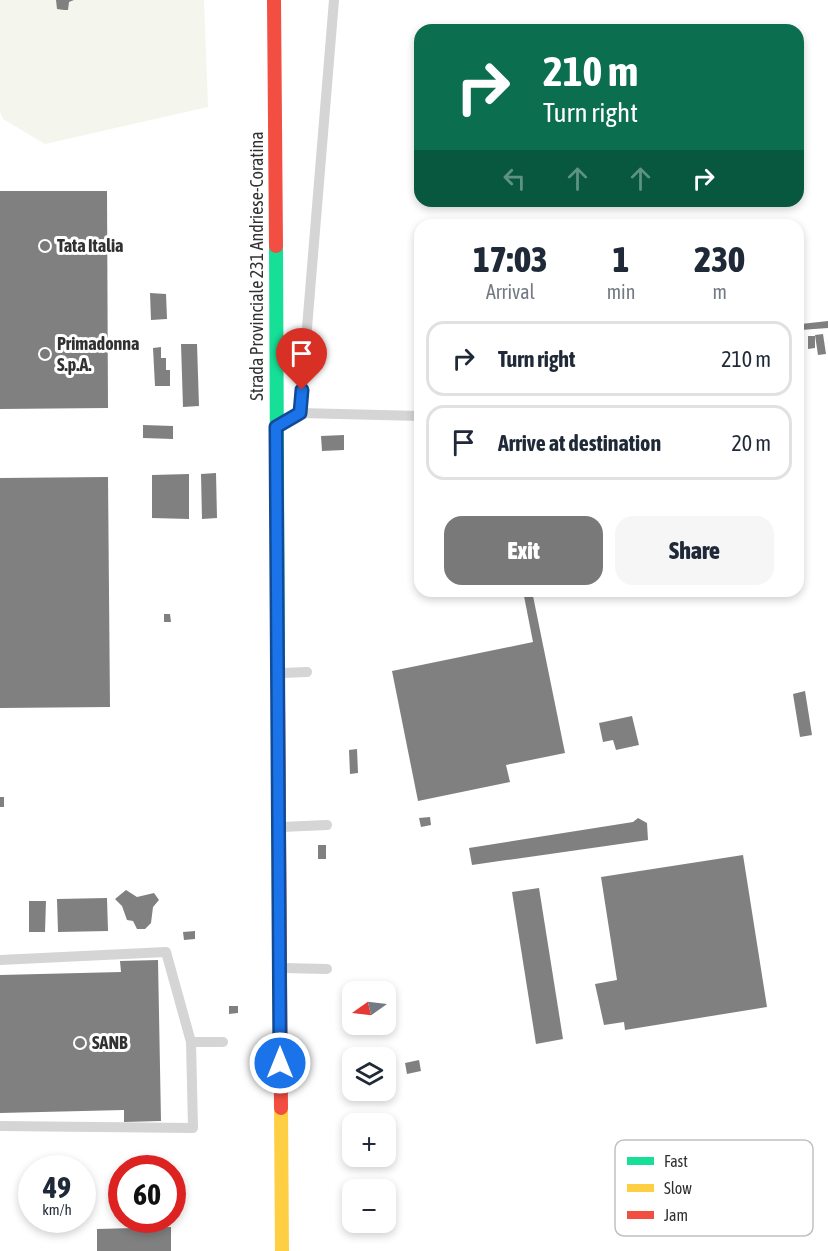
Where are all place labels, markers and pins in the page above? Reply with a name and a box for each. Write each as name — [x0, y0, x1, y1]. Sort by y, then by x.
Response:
place label: Tata Italia — [57, 235, 123, 256]
marker: Tata Italia — [38, 239, 52, 253]
pin — [276, 328, 327, 390]
place label: Primadonna S.p.A. — [57, 333, 139, 375]
marker: Primadonna S.p.A. — [38, 347, 52, 361]
place label: SANB — [92, 1032, 128, 1053]
marker: SANB — [73, 1036, 87, 1050]

